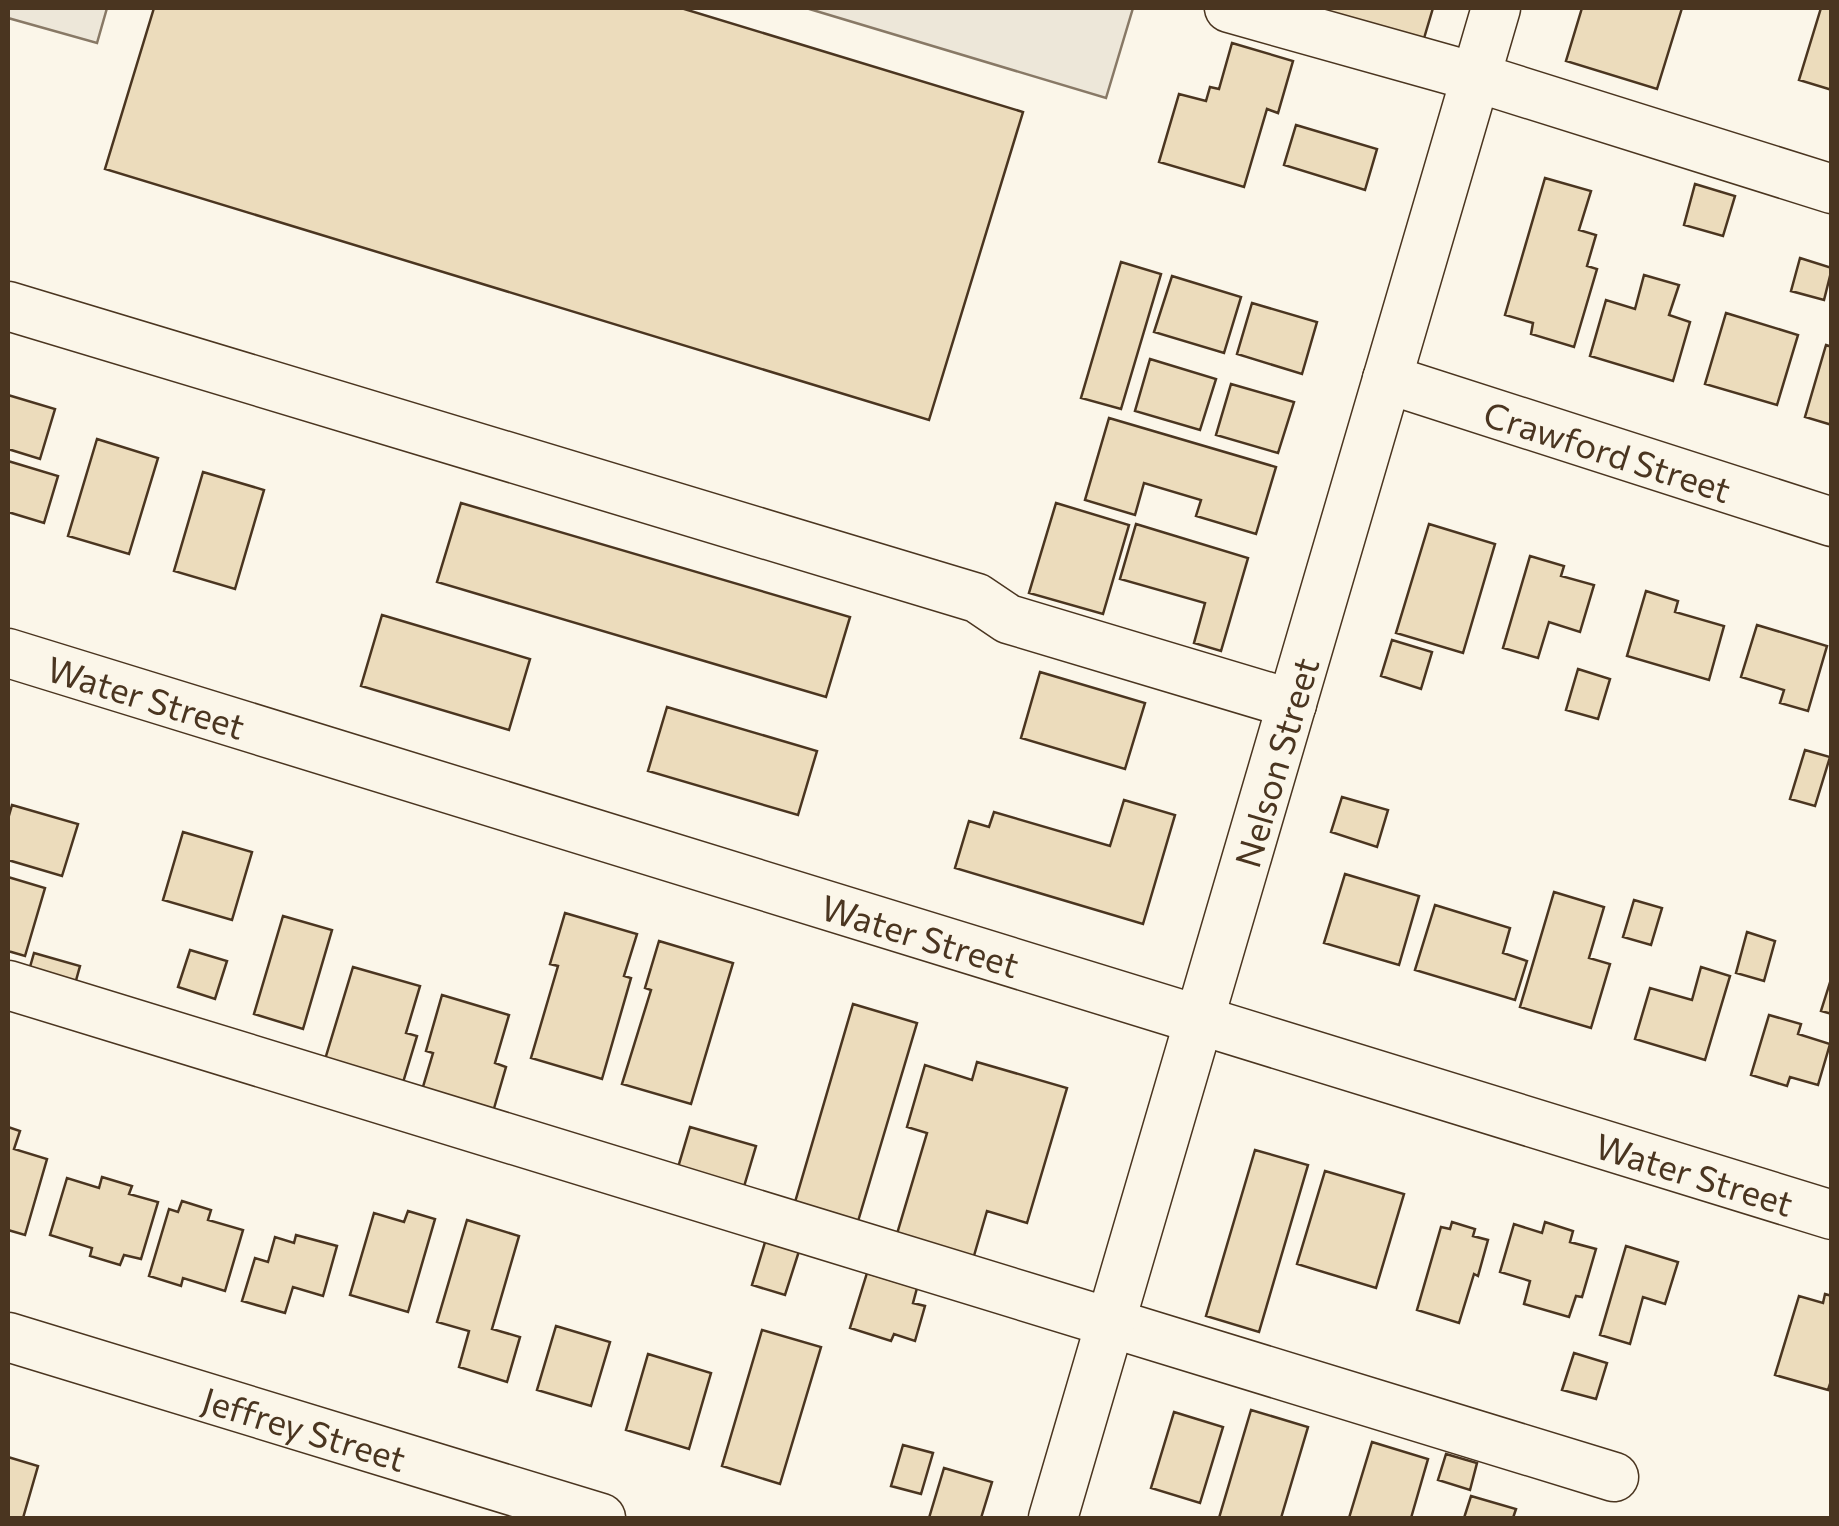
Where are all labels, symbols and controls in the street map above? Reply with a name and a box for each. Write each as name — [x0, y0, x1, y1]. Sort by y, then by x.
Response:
street label: Crawford Street — [1479, 390, 1737, 510]
street label: Water Street — [43, 645, 251, 746]
street label: Nelson Street — [1224, 652, 1326, 872]
street label: Water Street — [817, 884, 1025, 985]
street label: Water Street — [1591, 1122, 1799, 1223]
street label: Jeffrey Street — [198, 1376, 411, 1479]

